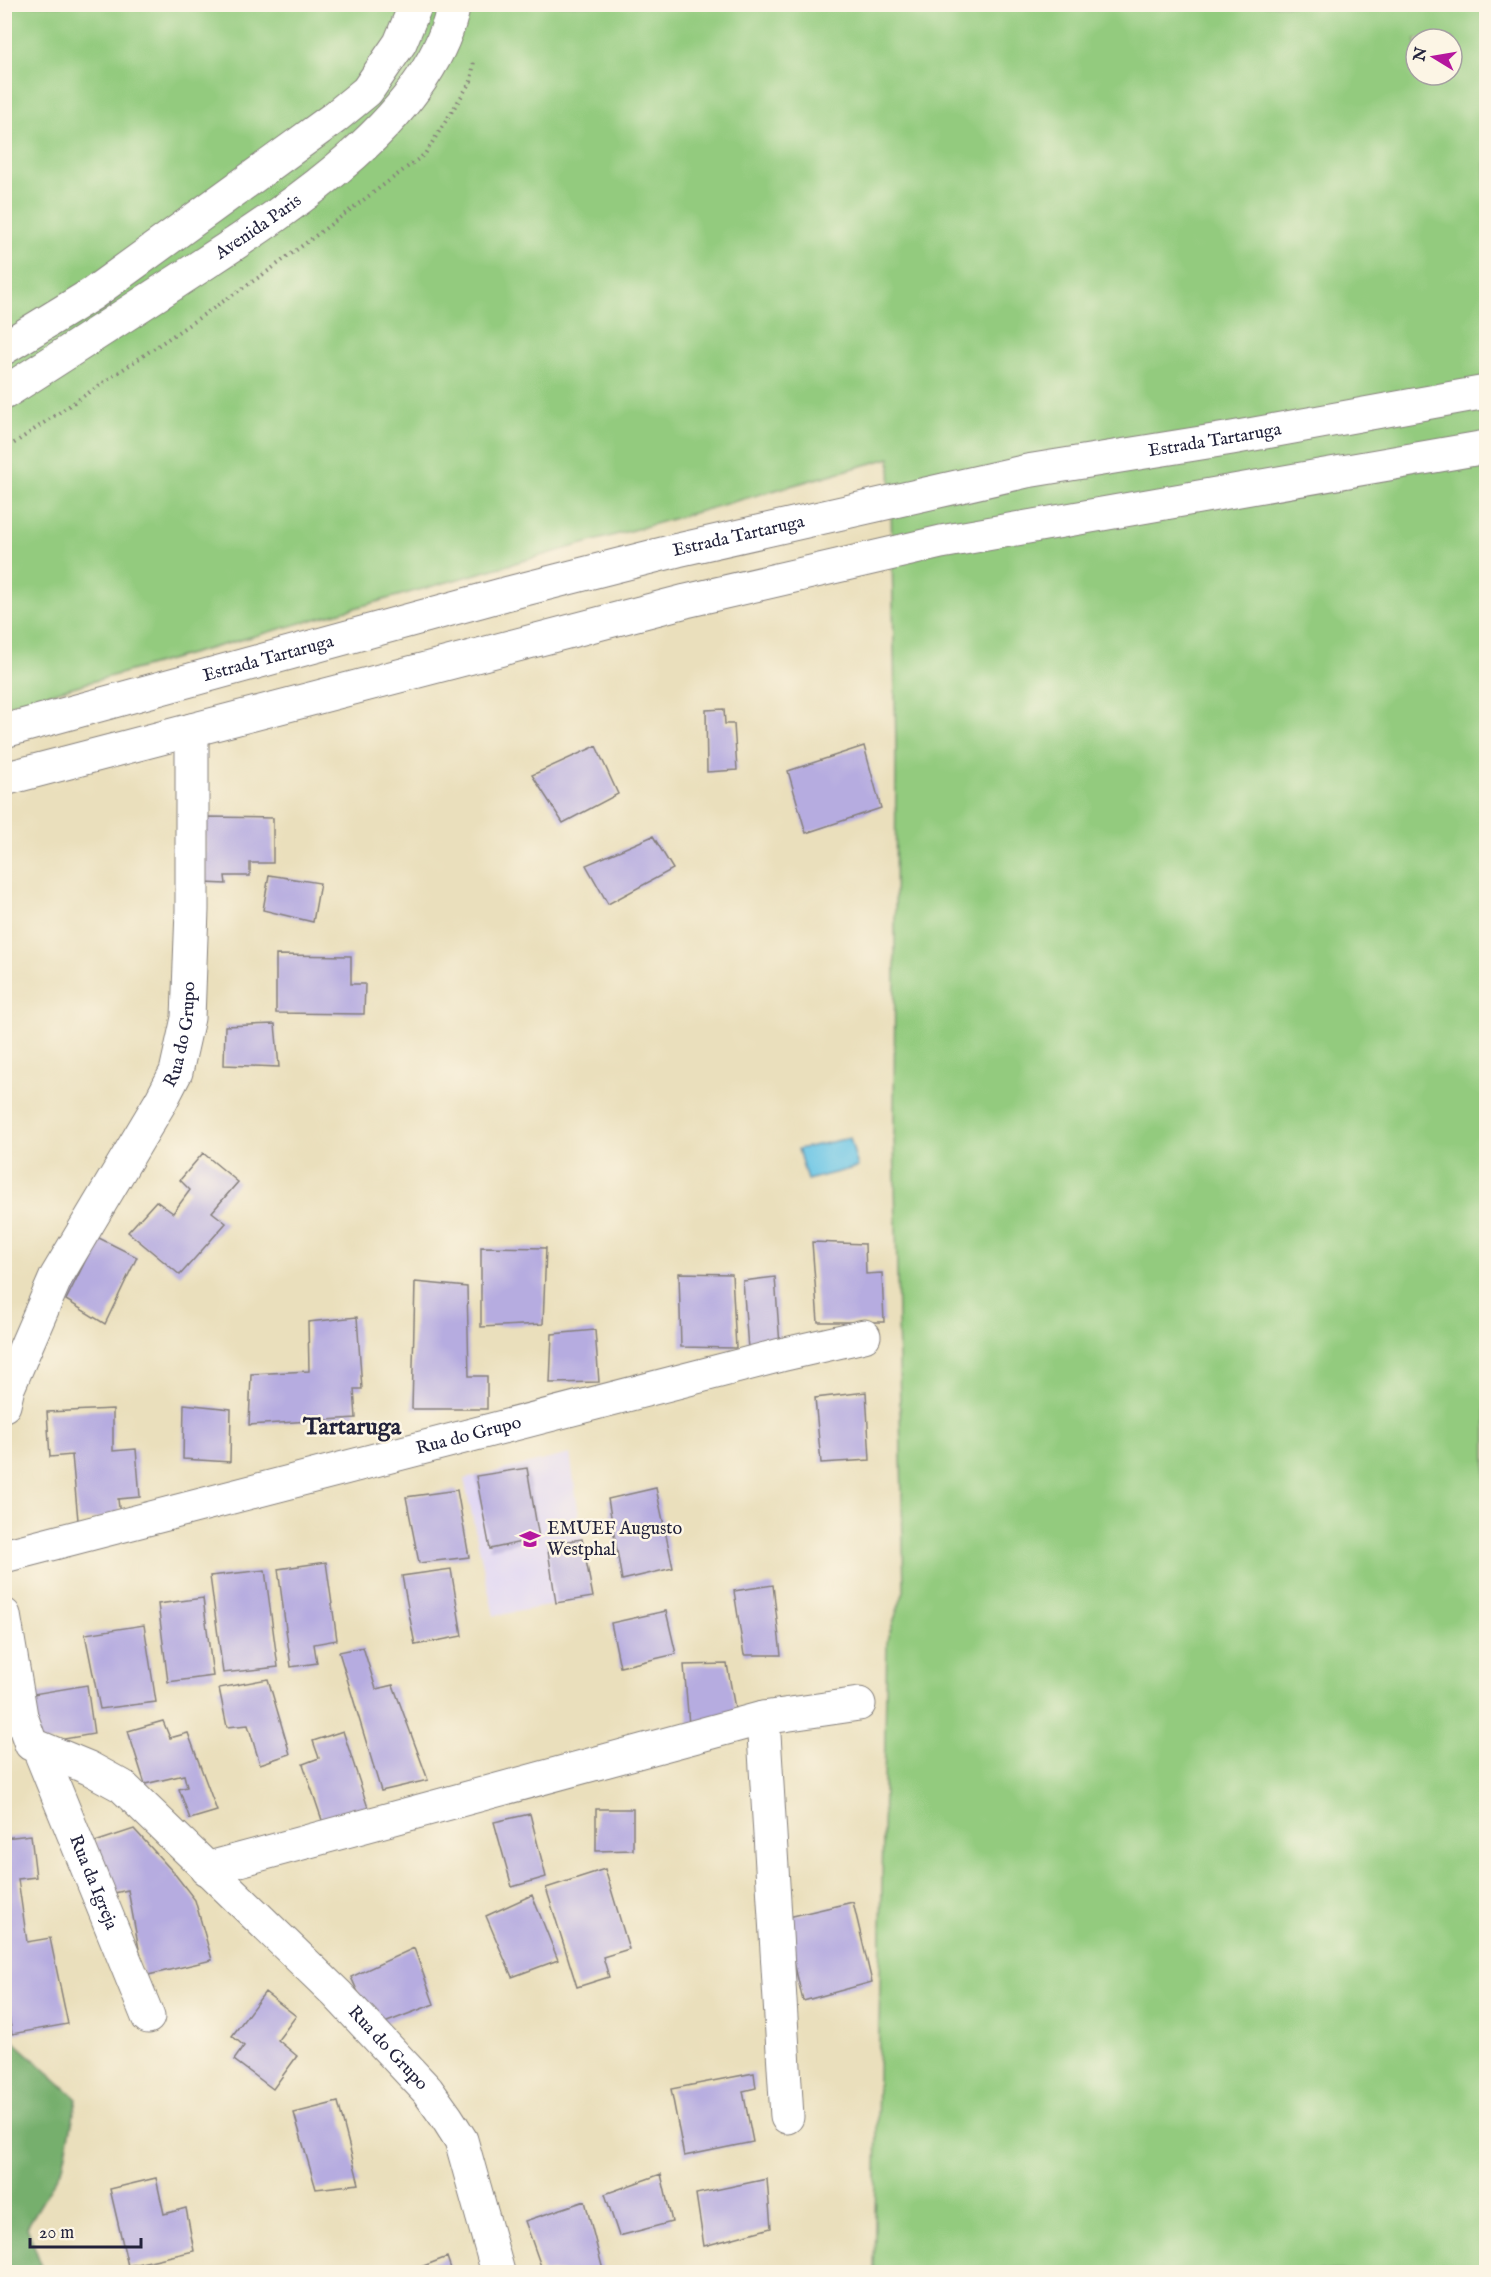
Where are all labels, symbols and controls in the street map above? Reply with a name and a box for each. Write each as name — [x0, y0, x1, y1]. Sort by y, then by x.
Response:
north arrow — [1404, 27, 1464, 87]
text: N — [1410, 46, 1432, 64]
street label: Avenida Paris — [210, 189, 306, 265]
street label: Estrada Tartaruga — [1147, 418, 1283, 463]
street label: Estrada Tartaruga — [671, 510, 807, 562]
street label: Estrada Tartaruga — [200, 630, 336, 688]
street label: Rua do Grupo — [159, 981, 201, 1091]
street label: Rua do Grupo — [414, 1411, 524, 1460]
district label: Tartaruga — [302, 1412, 402, 1443]
place label: EMUEF Augusto Westphal — [547, 1518, 682, 1562]
school or university icon: EMUEF Augusto Westphal — [518, 1527, 542, 1551]
street label: Rua da Igreja — [64, 1832, 123, 1933]
street label: Rua do Grupo — [343, 2001, 433, 2096]
scale bar — [30, 2211, 141, 2249]
text: 20 m — [39, 2222, 74, 2245]

